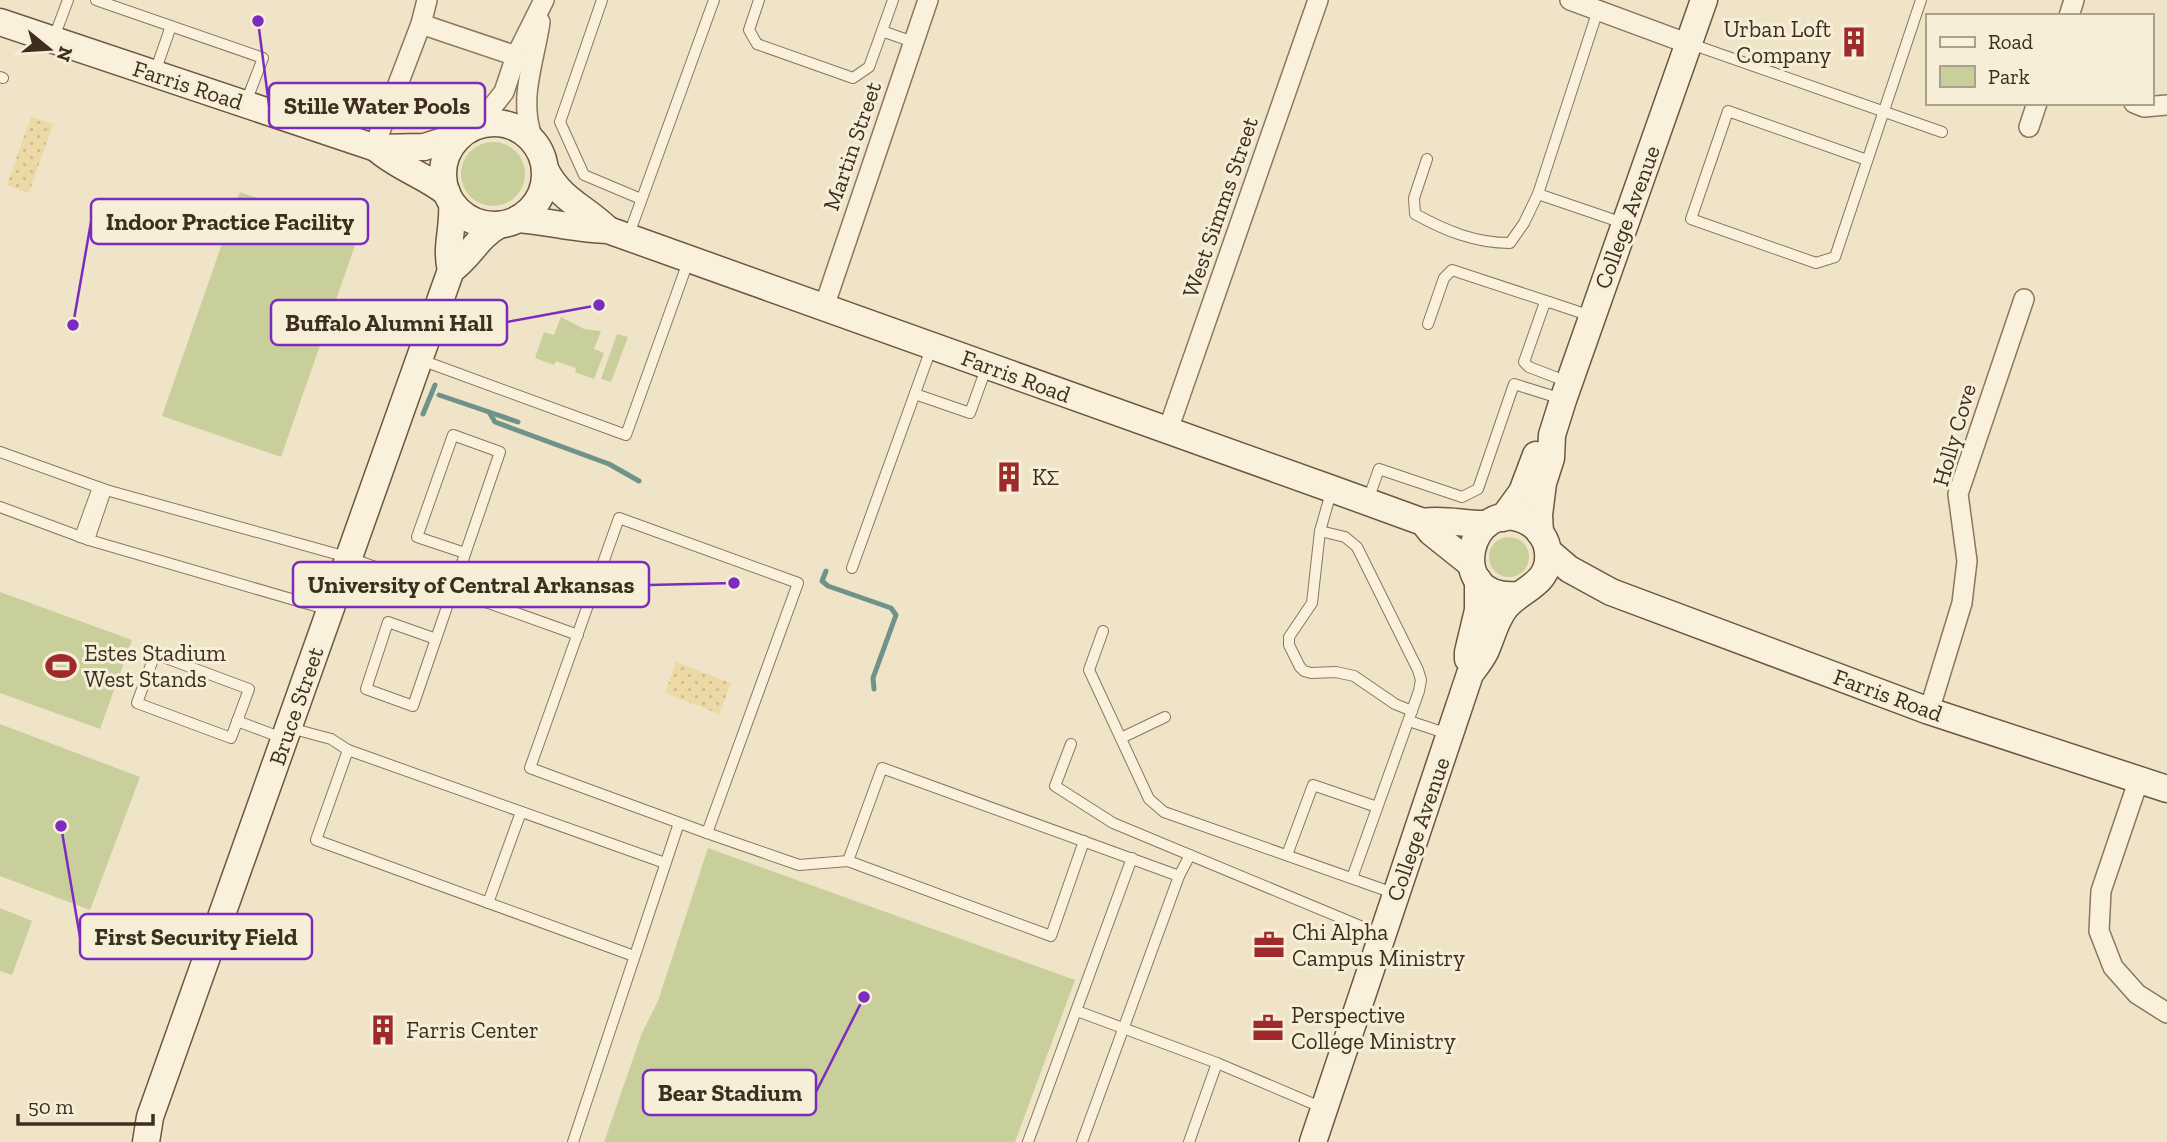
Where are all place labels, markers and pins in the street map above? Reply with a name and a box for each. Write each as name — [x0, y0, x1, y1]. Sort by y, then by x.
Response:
place label: Urban Loft Company — [1723, 15, 1831, 69]
building icon: Urban Loft Company — [1837, 25, 1871, 59]
callout: Stille Water Pools — [269, 83, 485, 128]
callout: Indoor Practice Facility — [91, 199, 368, 244]
callout: Buffalo Alumni Hall — [271, 300, 507, 345]
building icon: KΣ — [992, 460, 1026, 494]
place label: KΣ — [1032, 463, 1059, 491]
callout: University of Central Arkansas — [293, 562, 649, 607]
place label: Estes Stadium West Stands — [84, 639, 226, 693]
sports icon: Estes Stadium West Stands — [44, 649, 78, 683]
callout: First Security Field — [80, 914, 312, 959]
place label: Chi Alpha Campus Ministry — [1292, 918, 1465, 972]
office icon: Chi Alpha Campus Ministry — [1252, 928, 1286, 962]
place label: Perspective College Ministry — [1291, 1001, 1456, 1055]
office icon: Perspective College Ministry — [1251, 1011, 1285, 1045]
building icon: Farris Center — [366, 1013, 400, 1047]
place label: Farris Center — [406, 1016, 539, 1044]
callout: Bear Stadium — [643, 1070, 816, 1115]

